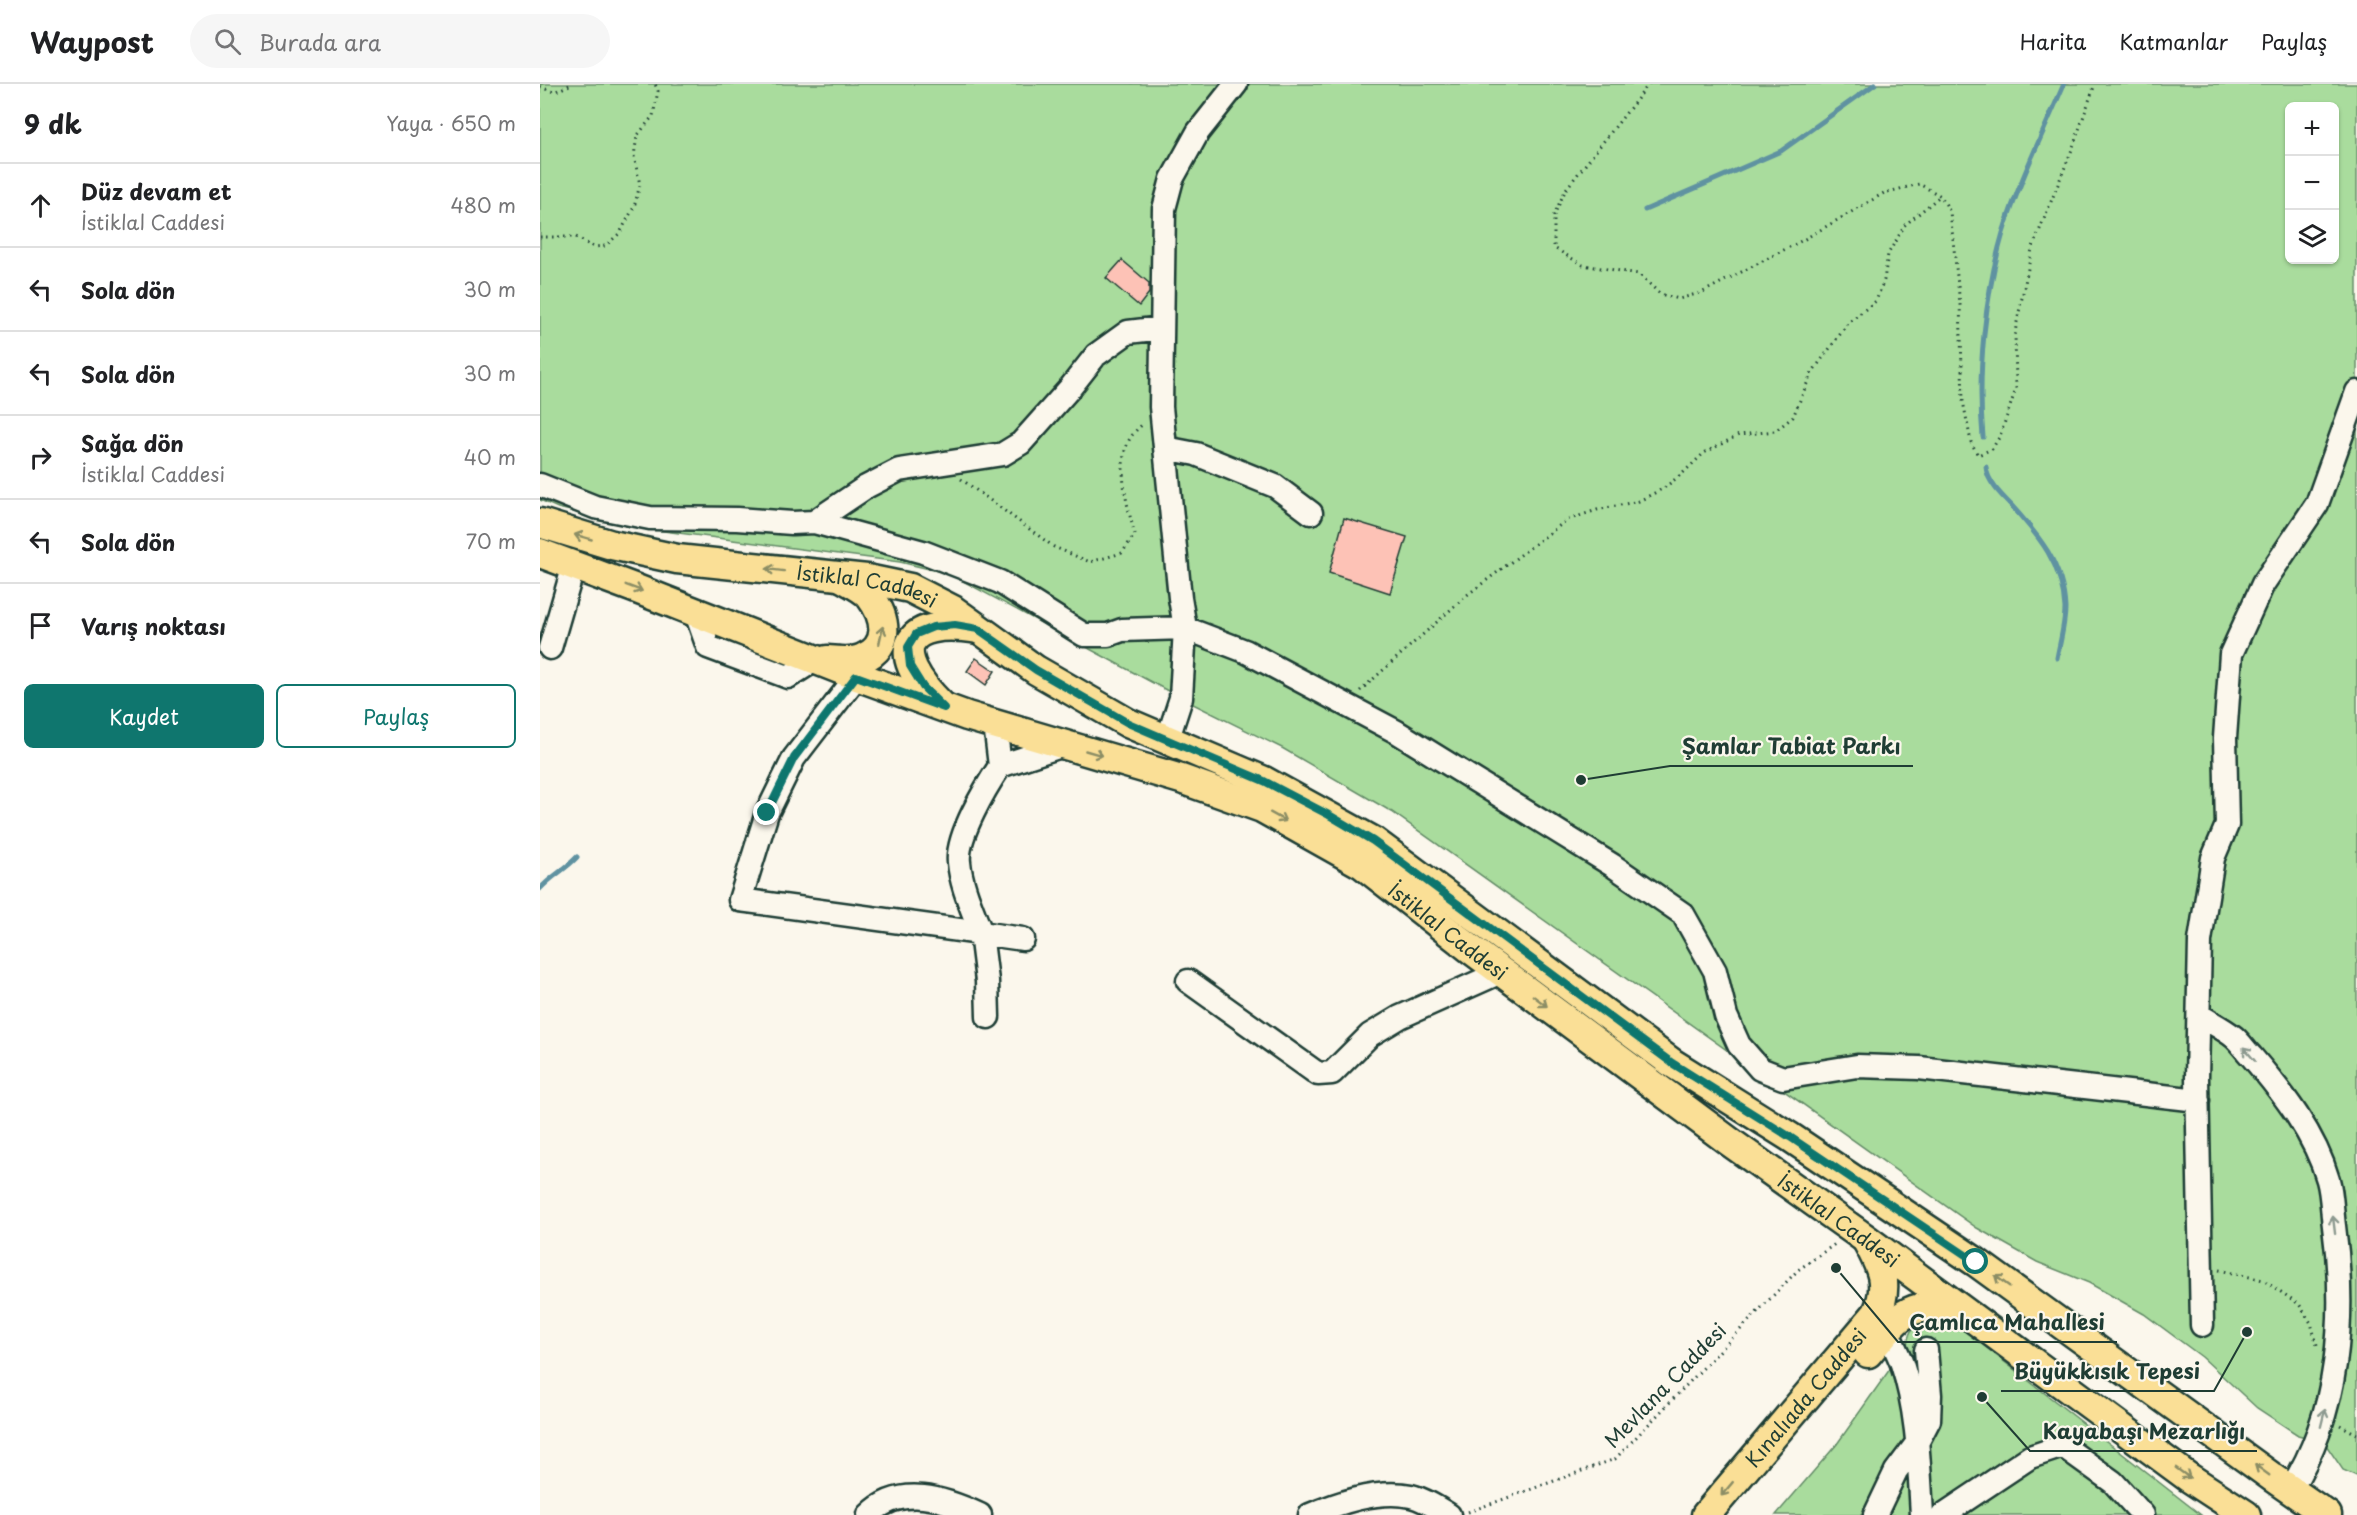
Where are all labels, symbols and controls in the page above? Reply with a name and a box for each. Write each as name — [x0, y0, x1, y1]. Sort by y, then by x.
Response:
search box — [190, 14, 610, 68]
text: Waypost — [30, 20, 154, 63]
icon: search — [211, 25, 244, 58]
text: Burada ara — [259, 25, 381, 58]
text: Harita — [2020, 25, 2086, 57]
text: Katmanlar — [2119, 25, 2228, 57]
text: Paylaş — [2261, 25, 2327, 57]
map controls — [2285, 102, 2339, 264]
button: + — [2285, 102, 2339, 156]
text: 9 dk — [24, 104, 82, 143]
text: Yaya · 650 m — [386, 108, 516, 138]
button: − — [2285, 156, 2339, 210]
text: Düz devam et — [81, 174, 232, 207]
icon: ahead — [24, 189, 57, 222]
text: 480 m — [451, 190, 516, 220]
text: İstiklal Caddesi — [81, 207, 225, 237]
button: layers — [2285, 210, 2339, 264]
icon: left — [24, 273, 57, 306]
text: Sola dön — [81, 273, 175, 306]
text: 30 m — [463, 274, 516, 304]
icon: left — [24, 357, 57, 390]
text: Sola dön — [81, 357, 175, 390]
text: 30 m — [463, 358, 516, 388]
text: Sağa dön — [81, 426, 184, 459]
icon: right — [24, 441, 57, 474]
text: 40 m — [464, 442, 516, 472]
text: İstiklal Caddesi — [81, 459, 225, 489]
icon: left — [24, 525, 57, 558]
text: Sola dön — [81, 525, 175, 558]
text: 70 m — [466, 526, 516, 556]
one-way arrow — [574, 531, 593, 542]
street label: İstiklal Caddesi — [795, 557, 943, 615]
one-way arrow — [765, 565, 785, 576]
one-way arrow — [624, 583, 643, 594]
icon: arrive — [24, 609, 57, 642]
text: Varış noktası — [81, 609, 226, 642]
one-way arrow — [876, 626, 887, 645]
button: Kaydet — [24, 684, 264, 748]
button: Paylaş — [276, 684, 516, 748]
callout: Şamlar Tabiat Parkı — [1670, 727, 1913, 766]
text: Şamlar Tabiat Parkı — [1682, 729, 1900, 761]
one-way arrow — [1084, 748, 1103, 759]
route end — [753, 799, 779, 825]
one-way arrow — [1269, 811, 1286, 823]
street label: İstiklal Caddesi — [1382, 875, 1514, 987]
one-way arrow — [1532, 995, 1548, 1007]
one-way arrow — [2242, 1047, 2256, 1062]
street label: İstiklal Caddesi — [1772, 1166, 1906, 1274]
one-way arrow — [2328, 1215, 2339, 1235]
route start — [1962, 1248, 1988, 1274]
one-way arrow — [1995, 1275, 2011, 1287]
callout: Çamlıca Mahallesi — [1898, 1303, 2117, 1342]
text: Çamlıca Mahallesi — [1909, 1305, 2105, 1337]
street label: Mevlana Caddesi — [1597, 1316, 1733, 1454]
street label: Kınalıada Caddesi — [1738, 1321, 1873, 1474]
callout: Büyükkısık Tepesi — [2001, 1352, 2214, 1391]
text: Büyükkısık Tepesi — [2014, 1354, 2200, 1386]
one-way arrow — [2317, 1409, 2329, 1428]
callout: Kayabaşı Mezarlığı — [2030, 1412, 2257, 1451]
text: Kayabaşı Mezarlığı — [2043, 1414, 2245, 1446]
one-way arrow — [2254, 1464, 2270, 1476]
one-way arrow — [2175, 1467, 2191, 1479]
one-way arrow — [1721, 1481, 1734, 1497]

